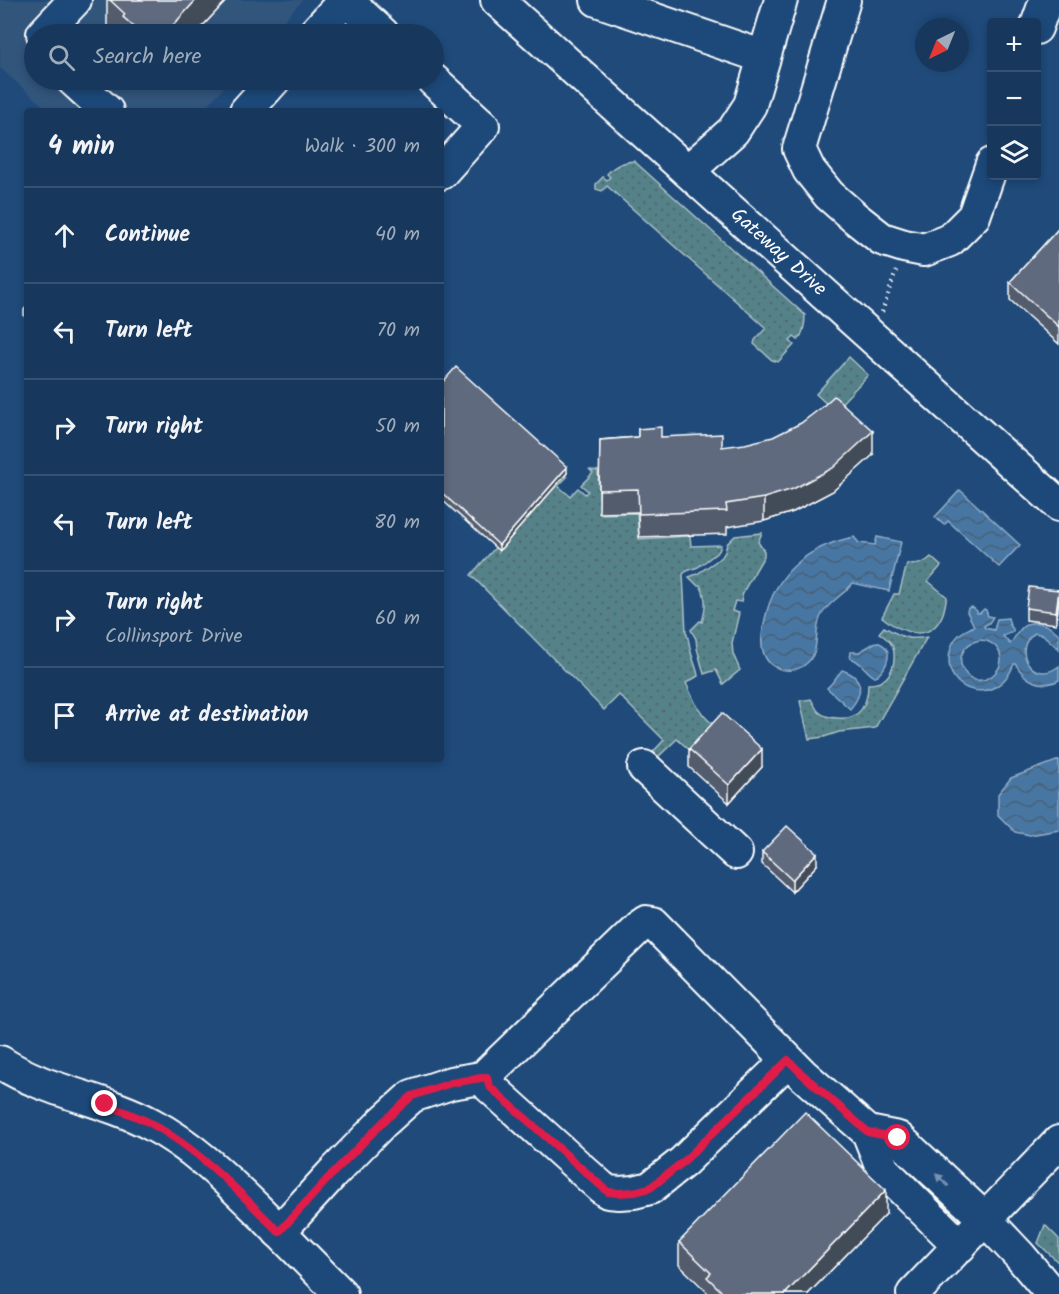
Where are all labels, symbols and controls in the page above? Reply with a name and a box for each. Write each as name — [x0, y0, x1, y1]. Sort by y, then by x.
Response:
north arrow — [915, 18, 969, 72]
map controls — [987, 18, 1041, 180]
button: + — [987, 18, 1041, 72]
search box — [24, 24, 444, 90]
text: Search here — [93, 40, 201, 75]
icon: search — [45, 41, 78, 74]
button: − — [987, 72, 1041, 126]
text: 4 min — [48, 126, 115, 168]
button: layers — [987, 126, 1041, 180]
text: Walk · 300 m — [305, 131, 420, 163]
street label: Gateway Drive — [723, 201, 834, 305]
text: Continue — [105, 218, 190, 253]
icon: ahead — [48, 219, 81, 252]
text: 40 m — [375, 219, 420, 251]
text: Turn left — [105, 314, 192, 349]
icon: left — [48, 315, 81, 348]
text: 70 m — [377, 315, 420, 347]
text: Turn right — [105, 410, 203, 445]
icon: right — [48, 411, 81, 444]
text: 50 m — [375, 411, 420, 443]
text: Turn left — [105, 506, 192, 541]
icon: left — [48, 507, 81, 540]
text: 80 m — [374, 507, 420, 539]
text: Turn right — [105, 586, 203, 621]
icon: right — [48, 603, 81, 636]
text: 60 m — [375, 603, 420, 635]
text: Collinsport Drive — [105, 621, 243, 653]
text: Arrive at destination — [105, 698, 308, 733]
icon: arrive — [48, 699, 81, 732]
route end — [91, 1090, 117, 1116]
route start — [884, 1124, 910, 1150]
one-way arrow — [935, 1173, 950, 1187]

